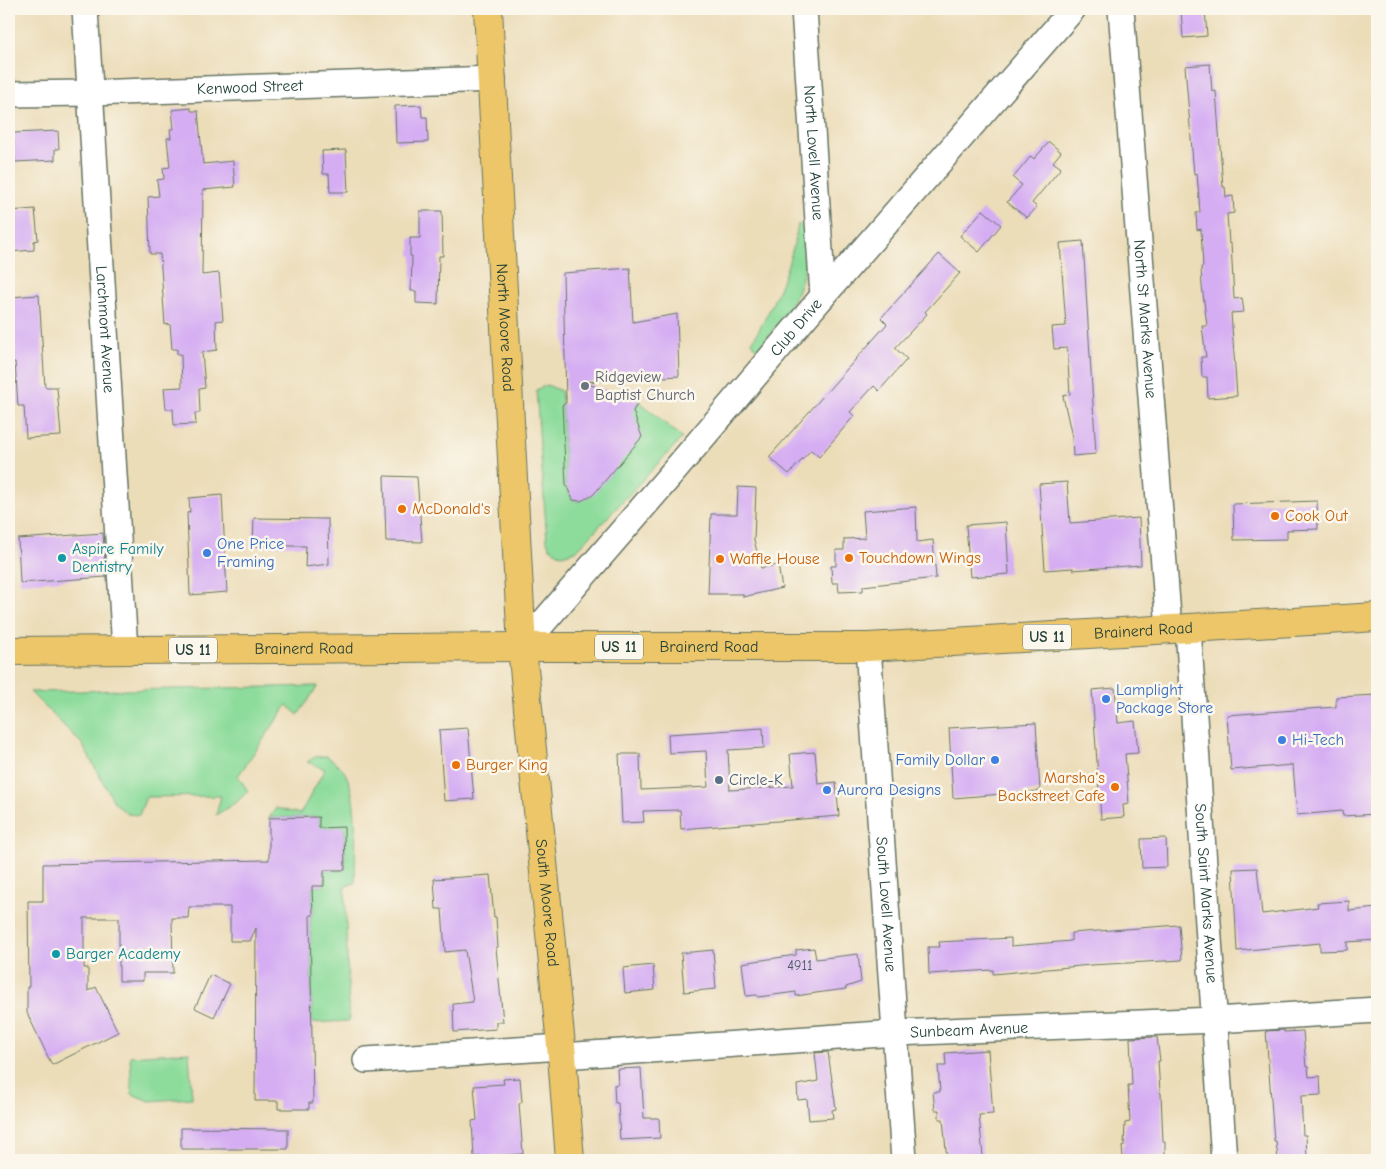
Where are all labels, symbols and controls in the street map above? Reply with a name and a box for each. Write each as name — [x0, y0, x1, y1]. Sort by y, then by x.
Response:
street label: Kenwood Street — [197, 77, 304, 98]
street label: North Lovell Avenue — [800, 84, 827, 221]
street label: North St Marks Avenue — [1130, 239, 1160, 399]
street label: North Moore Road — [493, 263, 517, 392]
street label: Larchmont Avenue — [92, 265, 118, 394]
street label: Club Drive — [767, 295, 826, 360]
place label: Ridgeview Baptist Church — [595, 368, 695, 404]
marker: Ridgeview Baptist Church — [579, 380, 591, 392]
place label: McDonald's — [412, 500, 491, 518]
marker: McDonald's — [396, 503, 408, 515]
place label: Cook Out — [1285, 507, 1348, 525]
marker: Cook Out — [1269, 510, 1281, 522]
place label: One Price Framing — [217, 535, 284, 571]
place label: Aspire Family Dentistry — [72, 540, 164, 576]
marker: One Price Framing — [201, 547, 213, 559]
place label: Touchdown Wings — [859, 549, 981, 567]
place label: Waffle House — [730, 550, 820, 568]
marker: Aspire Family Dentistry — [56, 552, 68, 564]
marker: Touchdown Wings — [843, 552, 855, 564]
marker: Waffle House — [714, 553, 726, 565]
street label: Brainerd Road — [1094, 619, 1193, 643]
road number: US 11 — [1023, 624, 1071, 650]
road number: US 11 — [595, 634, 643, 660]
road number: US 11 — [169, 638, 217, 662]
street label: Brainerd Road — [659, 638, 759, 656]
street label: Brainerd Road — [254, 639, 354, 658]
place label: Lamplight Package Store — [1116, 681, 1213, 717]
marker: Lamplight Package Store — [1100, 693, 1112, 705]
place label: Hi-Tech — [1292, 731, 1344, 749]
marker: Hi-Tech — [1276, 734, 1288, 746]
place label: Family Dollar — [895, 751, 986, 769]
marker: Family Dollar — [989, 754, 1001, 766]
place label: Burger King — [466, 756, 548, 774]
marker: Burger King — [450, 759, 462, 771]
place label: Marsha's Backstreet Cafe — [998, 769, 1105, 805]
place label: Circle-K — [729, 771, 783, 789]
marker: Circle-K — [713, 774, 725, 786]
place label: Aurora Designs — [837, 781, 941, 799]
marker: Marsha's Backstreet Cafe — [1109, 781, 1121, 793]
marker: Aurora Designs — [821, 784, 833, 796]
street label: South Saint Marks Avenue — [1191, 803, 1221, 984]
street label: South Lovell Avenue — [872, 836, 900, 973]
street label: South Moore Road — [532, 838, 562, 968]
place label: Barger Academy — [66, 945, 181, 963]
marker: Barger Academy — [50, 948, 62, 960]
house number: 4911 — [787, 957, 813, 974]
street label: Sunbeam Avenue — [910, 1019, 1029, 1041]

